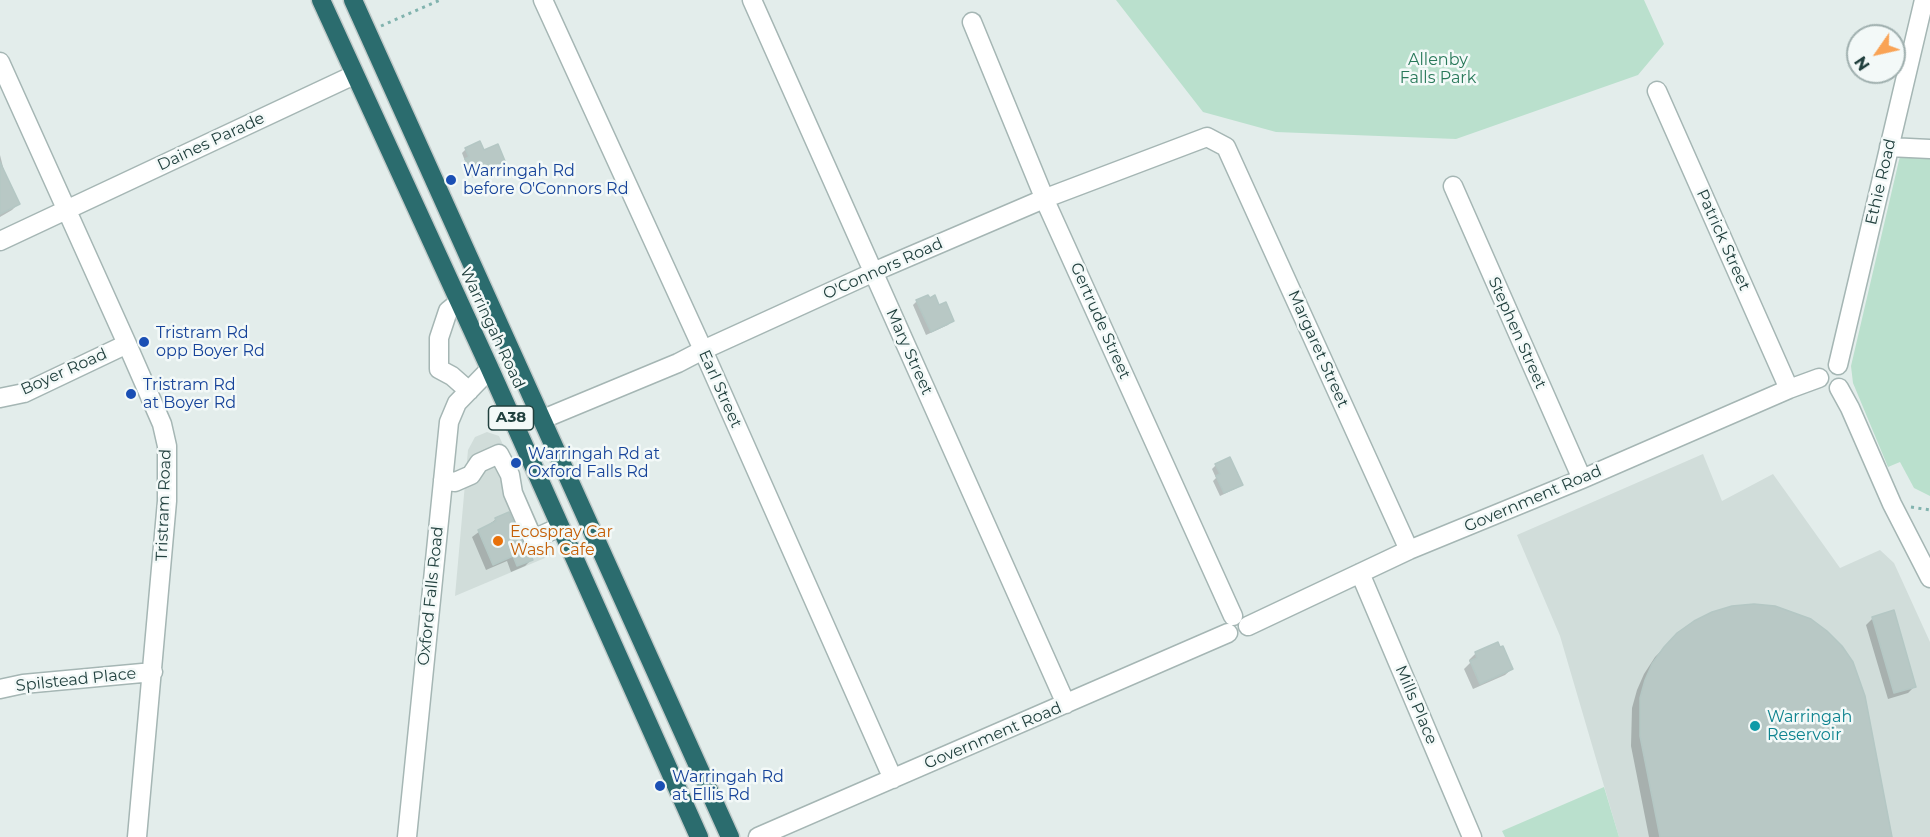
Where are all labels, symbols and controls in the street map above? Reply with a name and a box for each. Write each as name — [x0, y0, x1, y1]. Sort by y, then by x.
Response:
north arrow — [1846, 24, 1906, 84]
park label: Allenby Falls Park — [1400, 50, 1476, 88]
text: N — [1851, 53, 1874, 74]
street label: Daines Parade — [154, 109, 268, 175]
street label: Ethie Road — [1862, 137, 1900, 227]
place label: Warringah Rd before O'Connors Rd — [463, 161, 628, 199]
marker: Warringah Rd before O'Connors Rd — [444, 173, 458, 187]
street label: Patrick Street — [1692, 186, 1754, 294]
street label: O'Connors Road — [820, 234, 946, 304]
street label: Gertrude Street — [1066, 260, 1134, 382]
street label: Warringah Road — [456, 264, 528, 392]
street label: Stephen Street — [1484, 274, 1550, 392]
street label: Margaret Street — [1284, 287, 1352, 411]
street label: Mary Street — [881, 306, 937, 398]
place label: Tristram Rd opp Boyer Rd — [156, 323, 265, 361]
marker: Tristram Rd opp Boyer Rd — [137, 335, 151, 349]
street label: Boyer Road — [18, 344, 110, 400]
street label: Earl Street — [694, 347, 746, 431]
place label: Tristram Rd at Boyer Rd — [143, 375, 236, 413]
marker: Tristram Rd at Boyer Rd — [124, 387, 138, 401]
road number: A38 — [488, 406, 534, 430]
place label: Warringah Rd at Oxford Falls Rd — [528, 444, 660, 482]
street label: Tristram Road — [152, 449, 176, 561]
marker: Warringah Rd at Oxford Falls Rd — [509, 456, 523, 470]
street label: Government Road — [1461, 461, 1605, 537]
place label: Ecospray Car Wash Cafe — [510, 522, 613, 560]
street label: Oxford Falls Road — [414, 525, 448, 667]
marker: Ecospray Car Wash Cafe — [491, 534, 505, 548]
street label: Mills Place — [1391, 663, 1441, 747]
street label: Spilstead Place — [15, 664, 137, 696]
street label: Government Road — [921, 698, 1065, 774]
place label: Warringah Reservoir — [1767, 707, 1852, 745]
marker: Warringah Reservoir — [1748, 719, 1762, 733]
place label: Warringah Rd at Ellis Rd — [672, 767, 784, 805]
marker: Warringah Rd at Ellis Rd — [653, 779, 667, 793]

